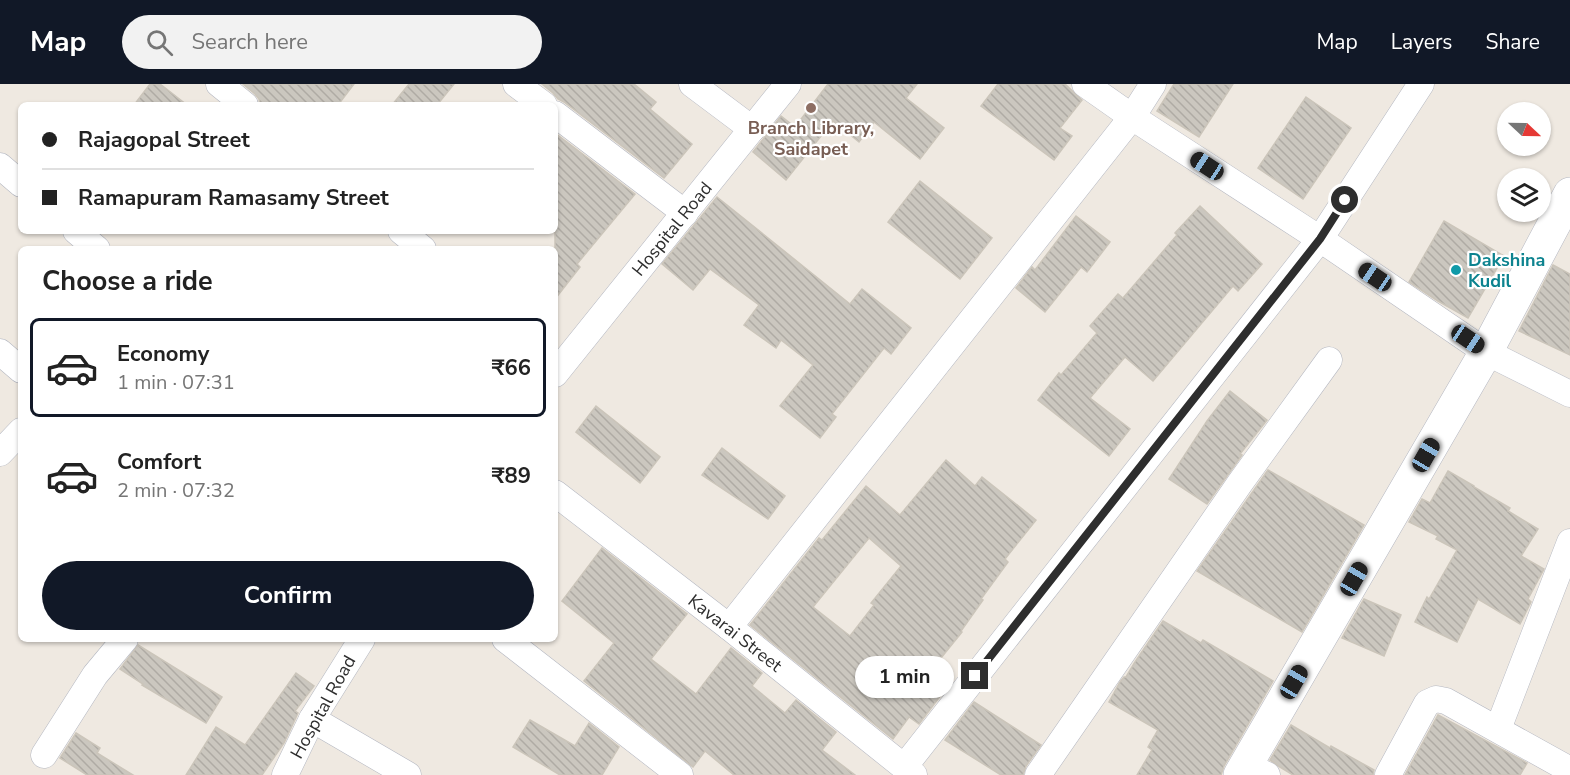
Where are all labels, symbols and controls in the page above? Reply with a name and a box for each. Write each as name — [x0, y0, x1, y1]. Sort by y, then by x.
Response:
search box — [122, 15, 542, 69]
text: Map — [30, 23, 86, 61]
icon: search — [143, 26, 176, 59]
text: Search here — [191, 27, 308, 57]
text: Map — [1316, 28, 1358, 56]
text: Layers — [1391, 28, 1452, 56]
text: Share — [1485, 28, 1540, 56]
marker: Branch Library, Saidapet — [804, 101, 818, 115]
north arrow — [1497, 102, 1551, 156]
map controls — [1497, 102, 1551, 222]
place label: Branch Library, Saidapet — [748, 116, 874, 161]
text: Rajagopal Street — [78, 125, 250, 155]
car — [1187, 149, 1227, 183]
button: layers — [1497, 168, 1551, 222]
street label: Hospital Road — [627, 177, 717, 281]
text: Ramapuram Ramasamy Street — [78, 183, 389, 213]
route start — [1331, 186, 1358, 213]
place label: Dakshina Kudil — [1468, 248, 1545, 293]
car — [1355, 259, 1395, 295]
text: Choose a ride — [42, 263, 213, 300]
marker: Dakshina Kudil — [1449, 263, 1463, 277]
car — [1448, 321, 1488, 357]
text: Economy — [117, 339, 209, 369]
icon: car — [45, 341, 99, 395]
text: ₹66 — [491, 353, 531, 383]
text: 1 min · 07:31 — [117, 369, 235, 396]
car — [1409, 435, 1443, 475]
text: Comfort — [117, 447, 201, 477]
icon: car — [45, 449, 99, 503]
text: ₹89 — [491, 461, 531, 491]
text: 2 min · 07:32 — [117, 477, 235, 504]
car — [1337, 559, 1371, 599]
button: Confirm — [42, 561, 534, 630]
street label: Kavarai Street — [683, 589, 788, 678]
street label: Hospital Road — [285, 651, 361, 763]
callout: 1 min — [855, 655, 954, 697]
route end — [961, 662, 988, 689]
car — [1277, 662, 1311, 702]
text: 1 min — [879, 663, 930, 690]

